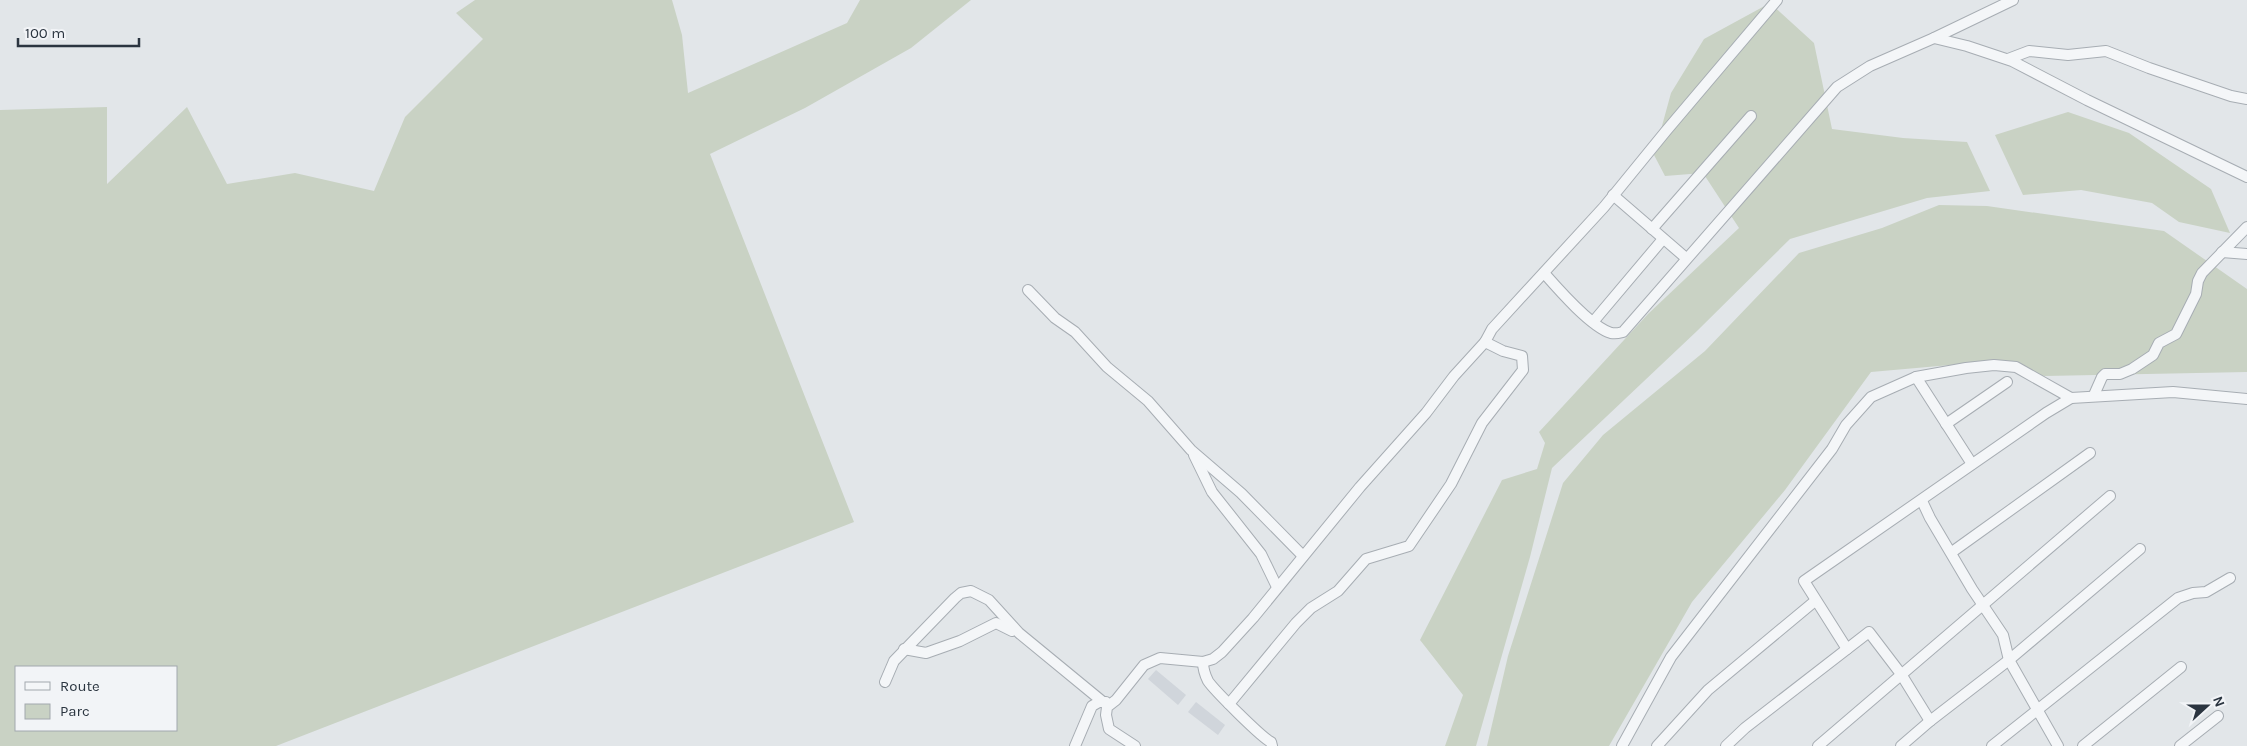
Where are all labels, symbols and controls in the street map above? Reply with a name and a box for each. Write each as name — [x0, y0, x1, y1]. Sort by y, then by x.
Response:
scale bar — [18, 15, 139, 47]
text: 100 m — [25, 24, 65, 42]
legend — [15, 666, 178, 731]
text: Route — [60, 677, 100, 695]
north arrow — [2182, 681, 2232, 731]
text: N — [2209, 694, 2228, 709]
text: Parc — [60, 702, 90, 720]

